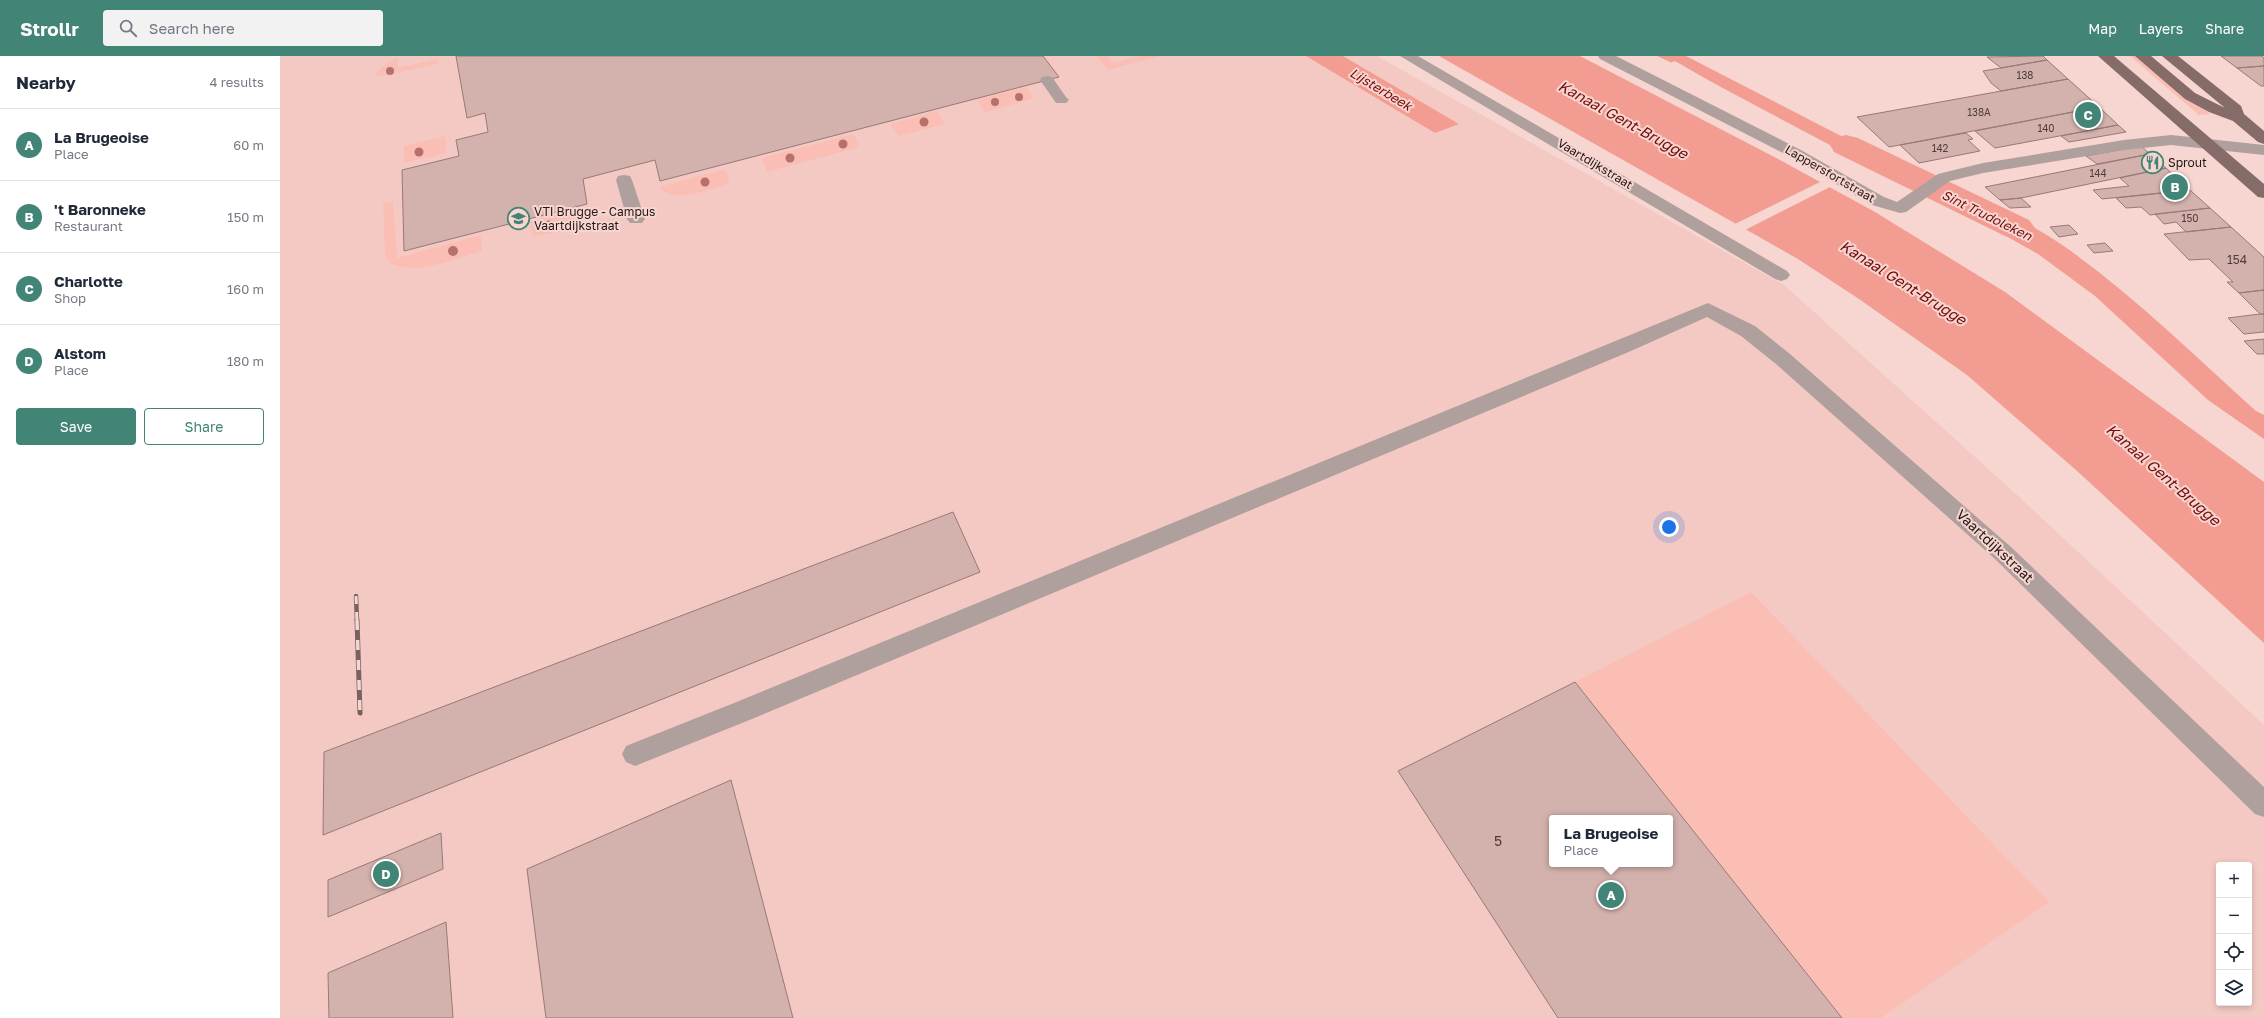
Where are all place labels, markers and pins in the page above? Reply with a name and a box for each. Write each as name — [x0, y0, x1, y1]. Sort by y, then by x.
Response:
pin: C — [2075, 100, 2101, 130]
restaurant icon: Sprout — [2140, 150, 2166, 176]
place label: Sprout — [2168, 155, 2207, 170]
pin: B — [2162, 172, 2188, 202]
place label: VTI Brugge - Campus Vaartdijkstraat — [534, 204, 655, 233]
school or university icon: VTI Brugge - Campus Vaartdijkstraat — [506, 206, 532, 232]
pin: D — [373, 859, 399, 889]
pin: A — [1598, 880, 1624, 910]

